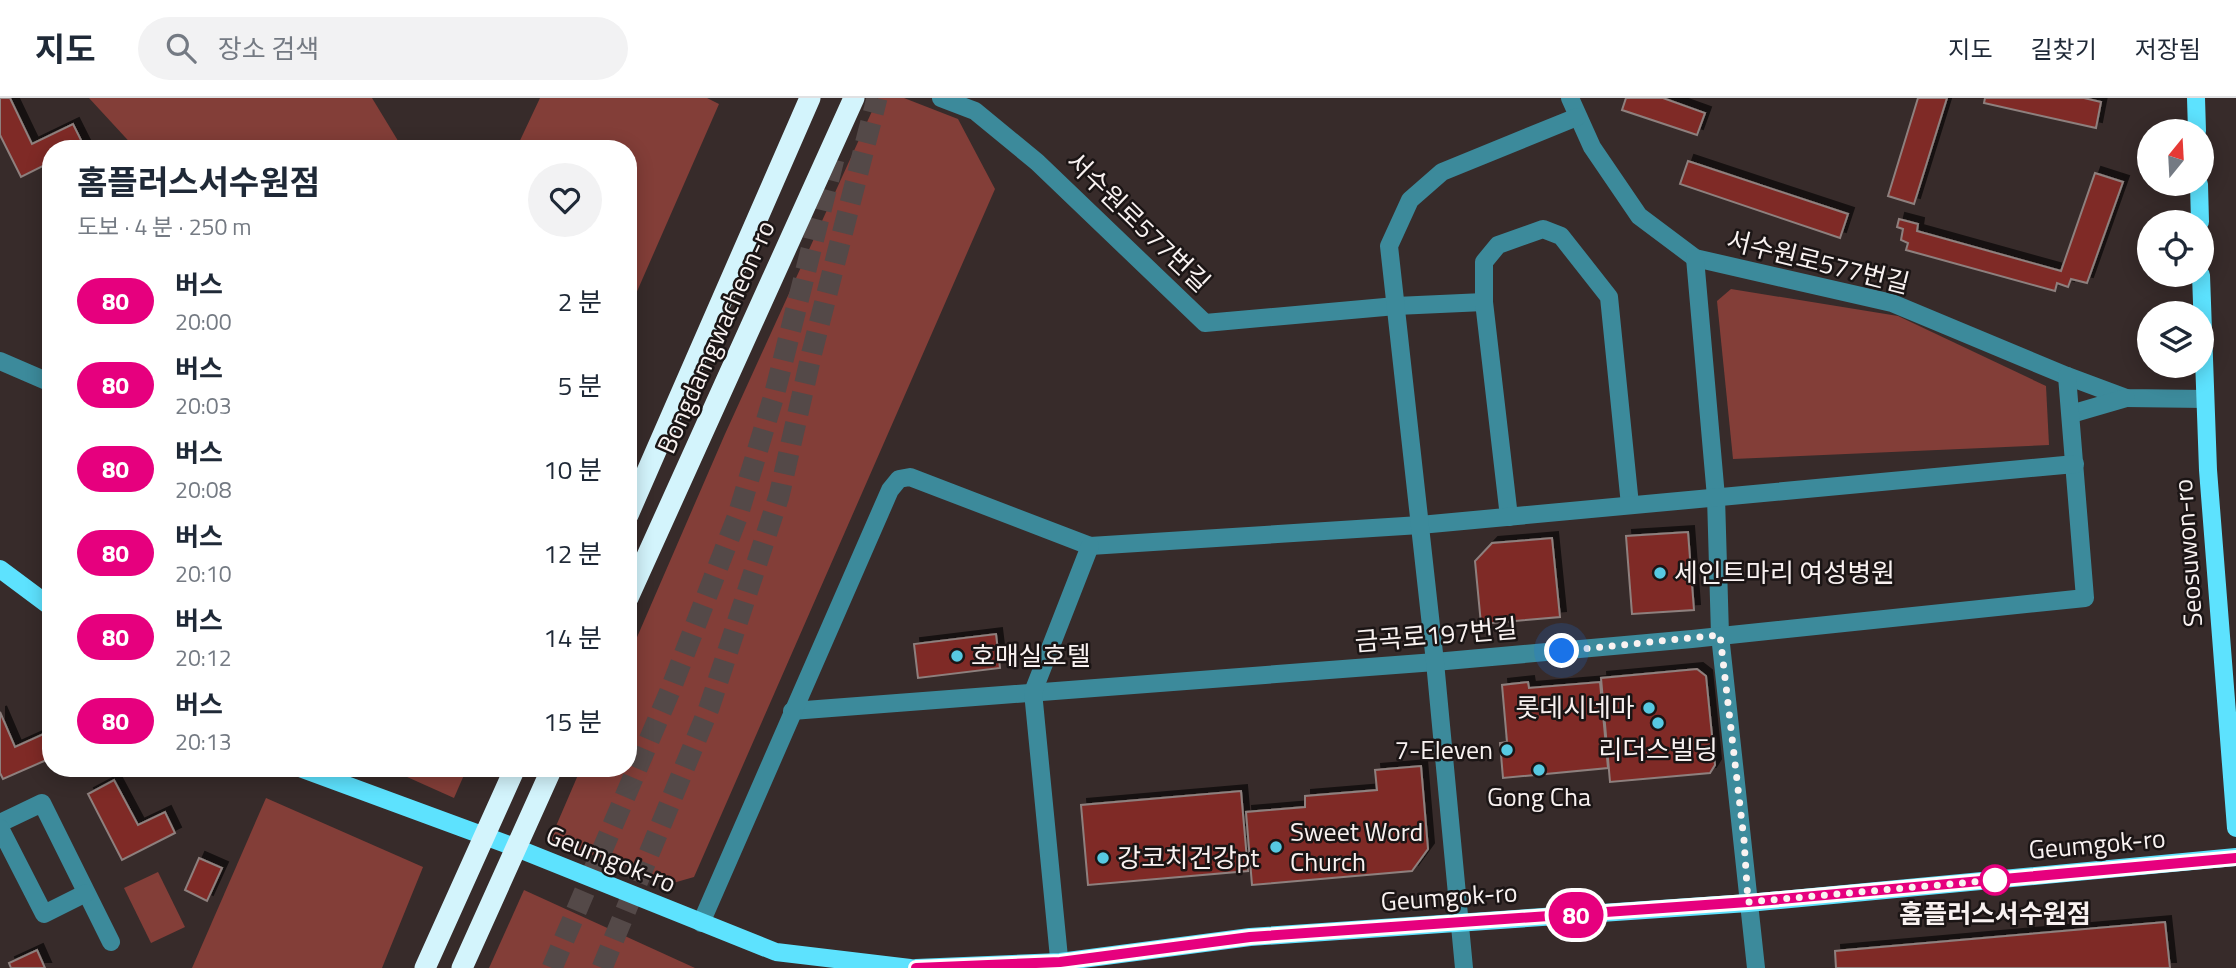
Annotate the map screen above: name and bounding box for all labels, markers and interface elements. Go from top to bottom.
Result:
search box [138,17,628,80]
text: 지도 [35,24,96,74]
icon: search [162,29,200,67]
text: 장소 검색 [218,29,319,68]
text: 지도 [1948,31,1993,67]
text: 길찾기 [2031,31,2097,67]
text: 저장됨 [2135,31,2201,67]
north arrow [2137,119,2214,196]
map controls [2137,119,2214,378]
street label: 서수원로577번길 [1057,143,1219,301]
text: 홈플러스서수원점 [77,157,320,207]
button: heart [528,163,602,237]
text: 도보 · 4 분 · 250 m [77,209,252,244]
button: locate [2137,210,2214,287]
street label: Bongdamgwacheon-ro [647,214,785,460]
street label: 서수원로577번길 [1723,220,1914,303]
text: 버스 [175,265,223,304]
text: 2 분 [558,282,602,321]
text: 80 [102,283,129,319]
button: layers [2137,301,2214,378]
text: 20:00 [175,304,232,339]
text: 버스 [175,349,223,388]
text: 5 분 [558,366,602,405]
text: 80 [102,367,129,403]
text: 20:03 [175,388,232,423]
text: 버스 [175,433,223,472]
text: 10 분 [543,450,602,489]
text: 80 [102,451,129,487]
text: 20:08 [175,472,232,507]
street label: Seosuwon-ro [2163,478,2212,628]
text: 버스 [175,517,223,556]
text: 12 분 [543,534,602,573]
text: 80 [102,535,129,571]
place label: 세인트마리 여성병원 [1674,553,1895,592]
text: 20:10 [175,556,232,591]
marker: 세인트마리 여성병원 [1652,565,1668,581]
text: 버스 [175,601,223,640]
street label: 금곡로197번길 [1353,608,1519,661]
text: 14 분 [543,618,602,657]
text: 80 [102,619,129,655]
your location [1544,633,1579,668]
place label: 호매실호텔 [971,636,1091,675]
text: 20:12 [175,640,232,675]
marker: 호매실호텔 [949,648,965,664]
text: 버스 [175,685,223,724]
place label: 롯데시네마 [1515,688,1635,727]
marker: 롯데시네마 [1641,700,1657,716]
text: 15 분 [543,702,602,741]
text: 80 [102,703,129,739]
marker: 리더스빌딩 [1650,715,1666,731]
text: 20:13 [175,724,232,759]
place label: 7-Eleven [1394,730,1493,769]
place label: 리더스빌딩 [1598,730,1718,769]
marker: 7-Eleven [1499,742,1515,758]
marker: Gong Cha [1531,762,1547,778]
place label: Gong Cha [1487,777,1591,816]
place label: Sweet Word Church [1290,812,1423,881]
street label: Geumgok-ro [540,815,682,902]
street label: Geumgok-ro [2027,818,2167,869]
place label: 강코치건강pt [1117,838,1259,877]
marker: Sweet Word Church [1268,839,1284,855]
marker: 강코치건강pt [1095,850,1111,866]
marker: 홈플러스서수원점 [1980,865,2010,895]
street label: Geumgok-ro [1379,872,1519,921]
line badge: 80 [1544,892,1608,938]
place label: 홈플러스서수원점 [1899,894,2091,933]
text: 80 [1563,897,1589,933]

